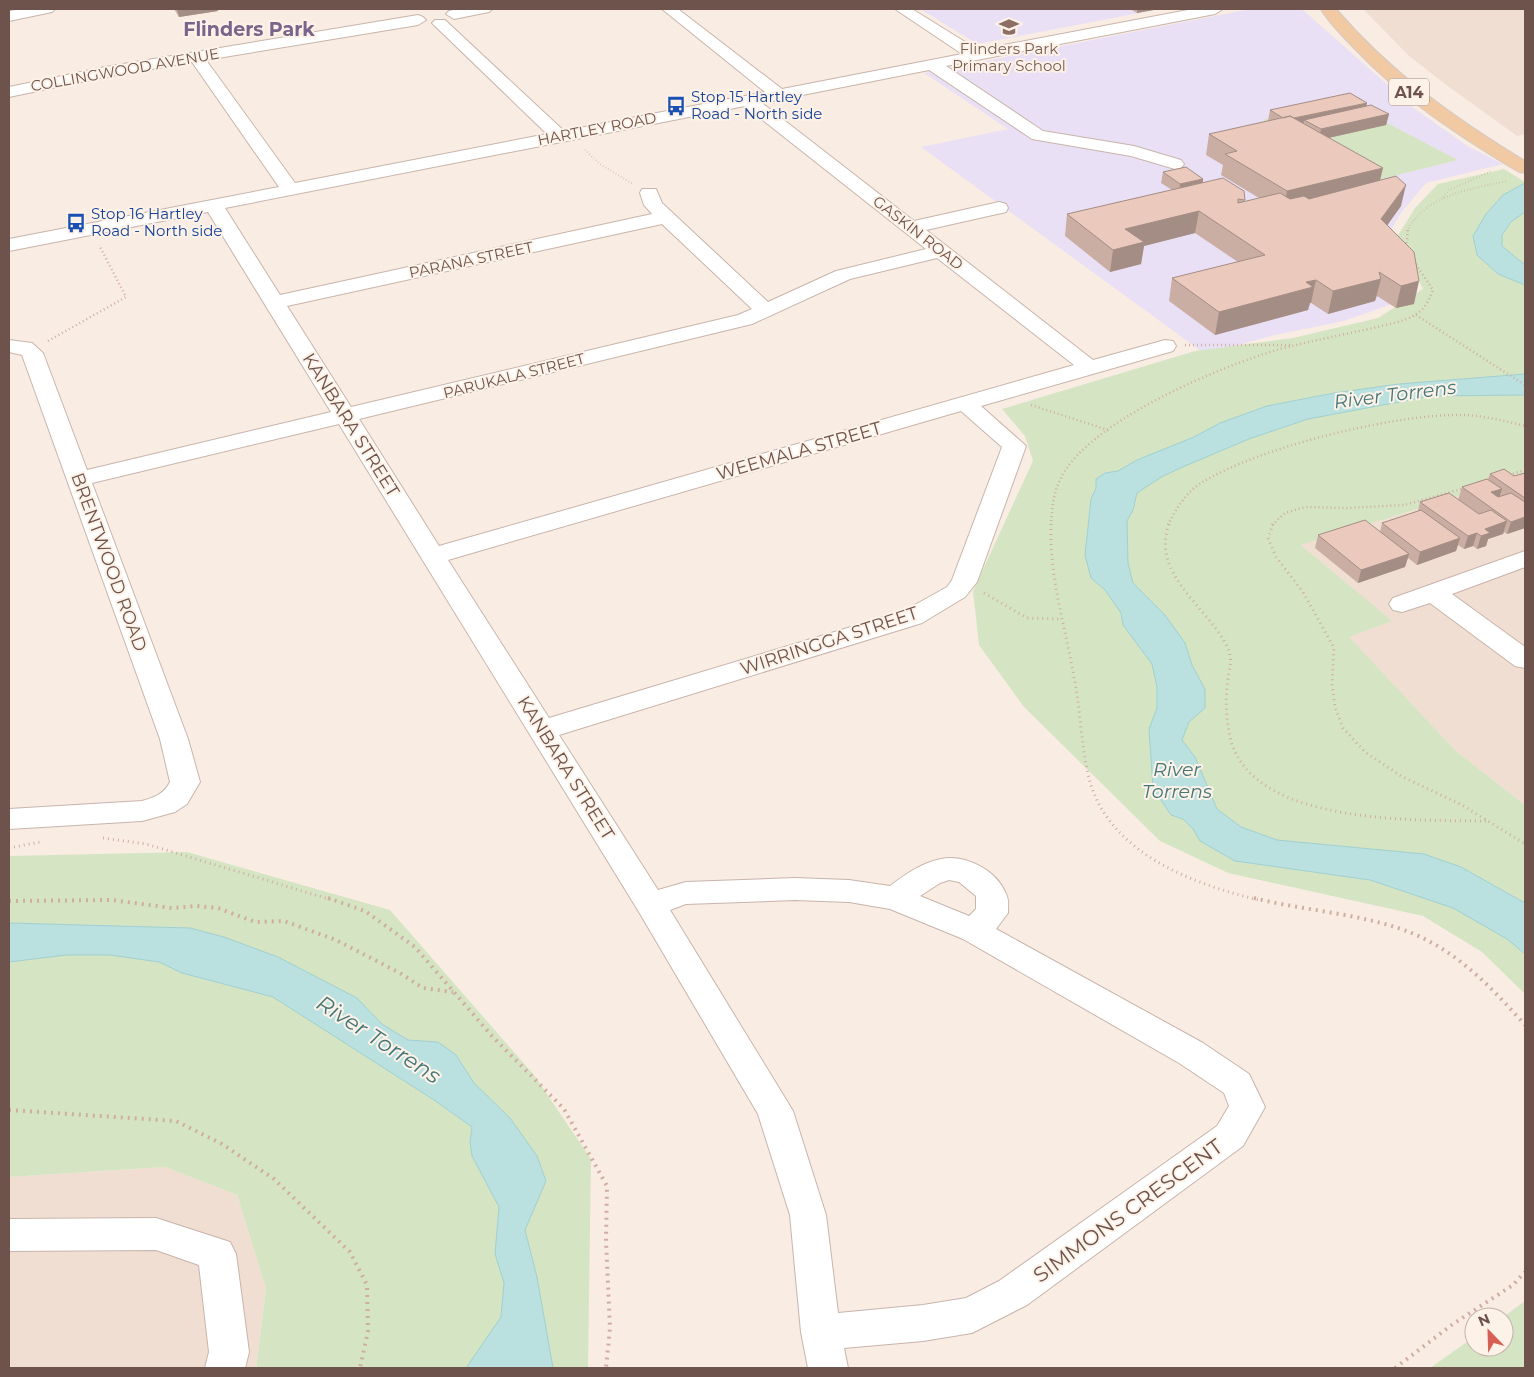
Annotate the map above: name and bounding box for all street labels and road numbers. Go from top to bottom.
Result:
street label: COLLINGWOOD AVENUE [29,44,221,95]
road number: A14 [1389,78,1429,105]
street label: HARTLEY ROAD [536,108,658,149]
street label: GASKIN ROAD [869,191,967,274]
street label: PARANA STREET [407,237,535,282]
street label: KANBARA STREET [298,349,405,502]
street label: PARUKALA STREET [441,349,587,402]
street label: WEEMALA STREET [714,417,885,485]
street label: BRENTWOOD ROAD [66,470,152,654]
street label: WIRRINGGA STREET [737,602,921,680]
street label: KANBARA STREET [513,692,620,845]
street label: SIMMONS CRESCENT [1028,1134,1227,1288]

